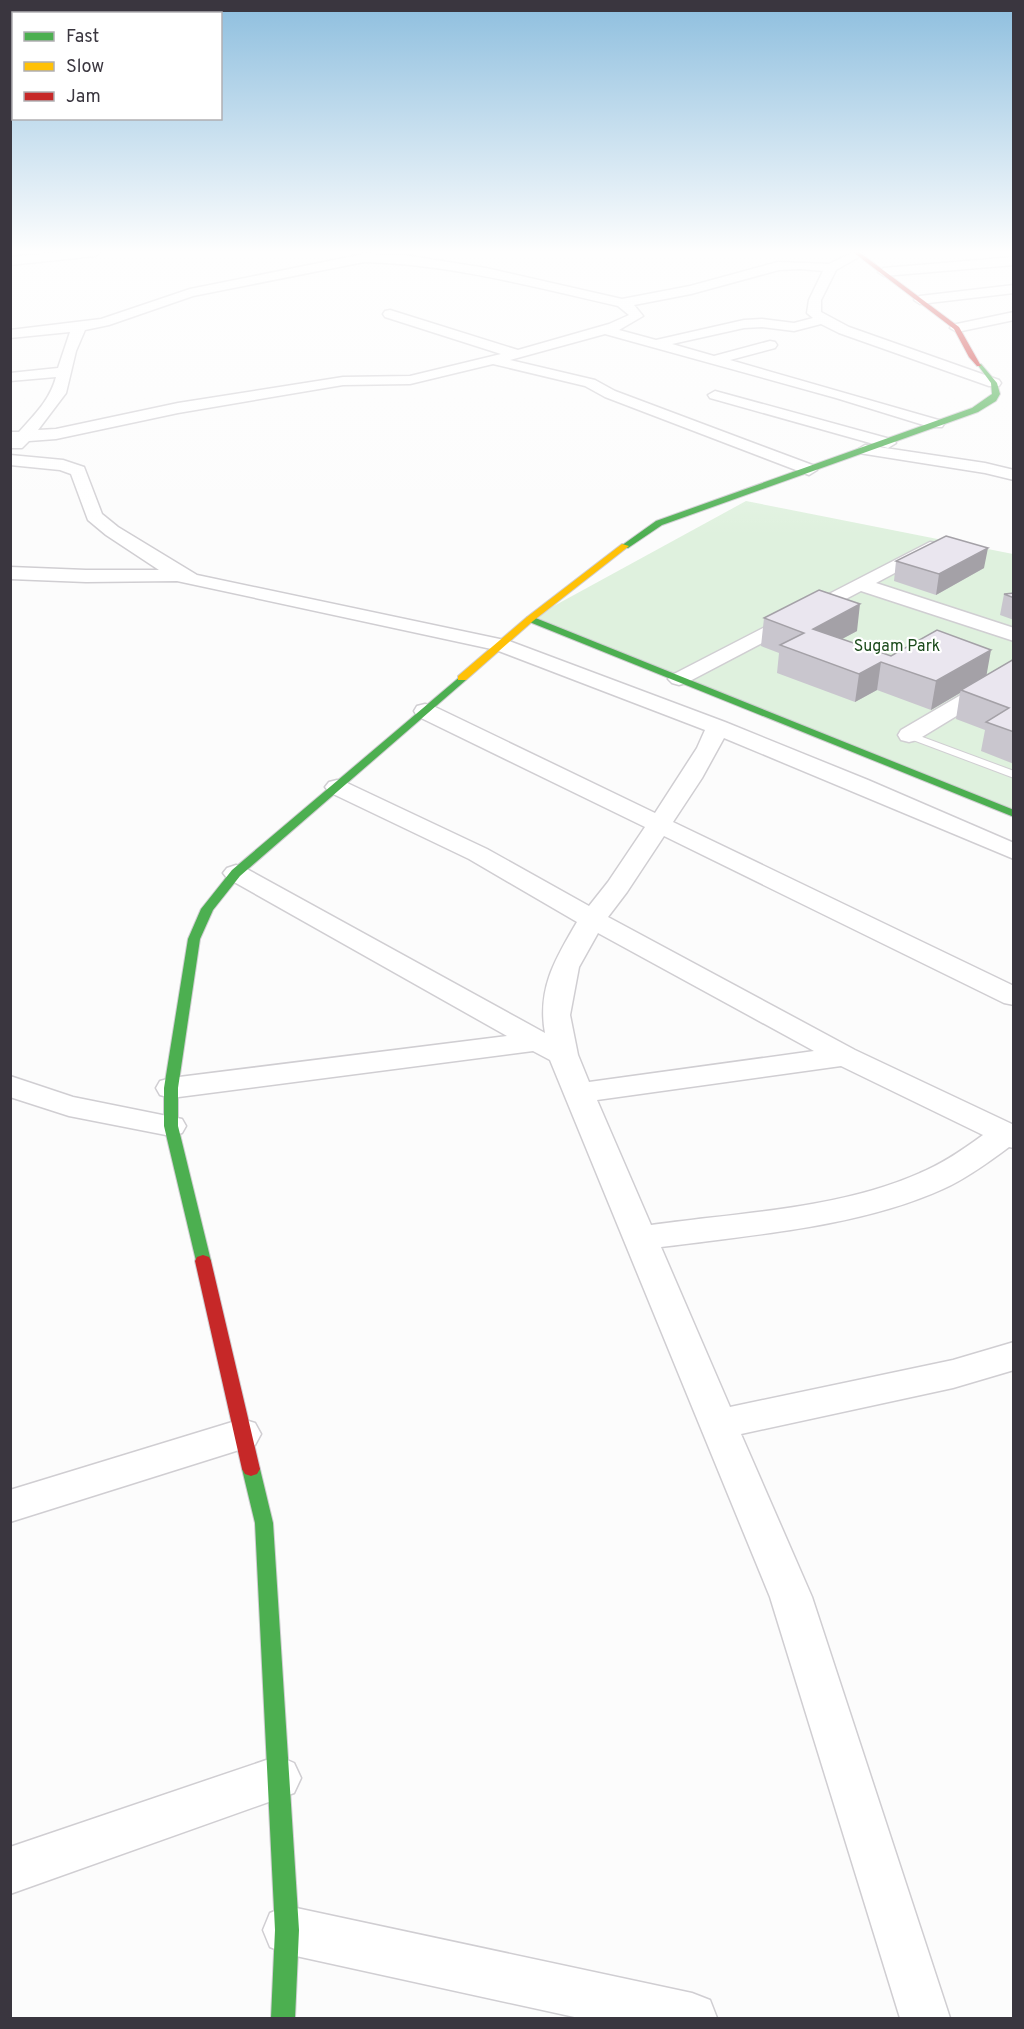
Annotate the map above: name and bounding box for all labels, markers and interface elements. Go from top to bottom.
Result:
legend [12,12,222,120]
text: Fast [66,26,99,49]
text: Slow [66,56,104,79]
text: Jam [66,86,101,109]
park label: Sugam Park [854,637,940,657]

